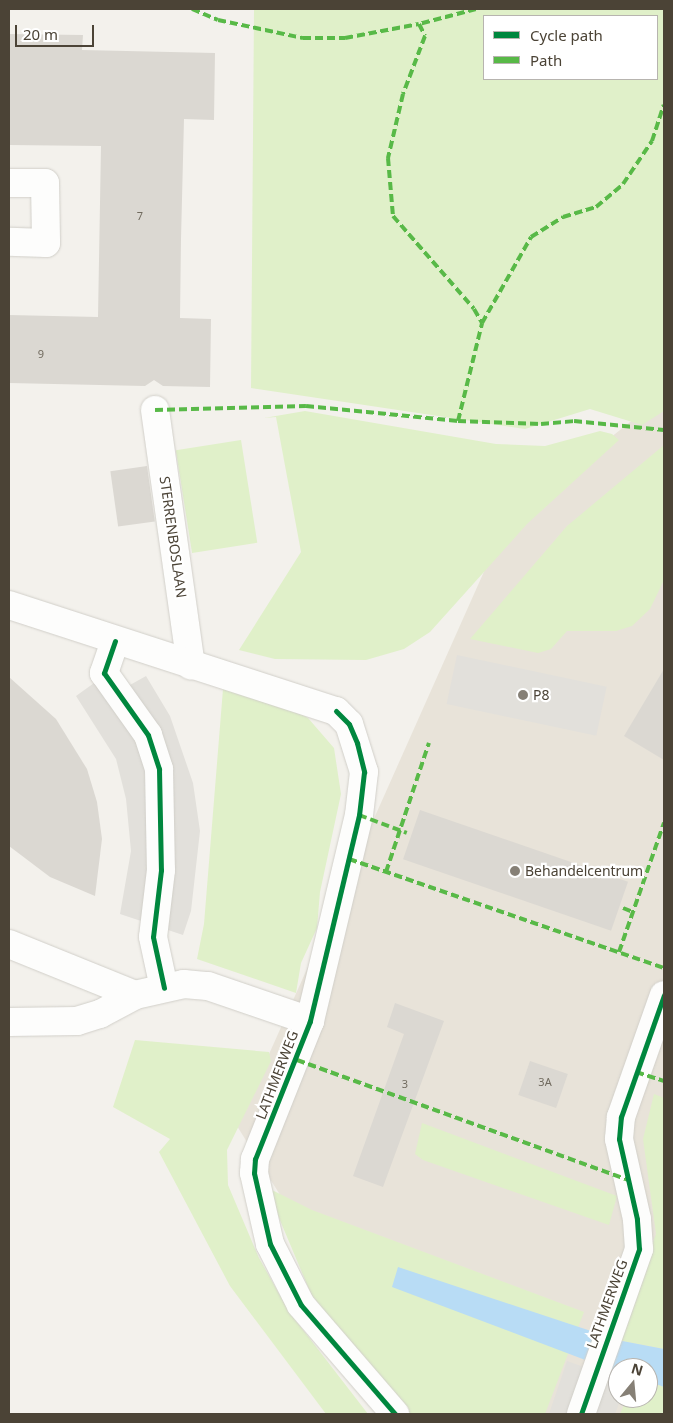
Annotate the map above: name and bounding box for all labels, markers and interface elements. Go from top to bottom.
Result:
scale bar [18,15,96,47]
legend [483,15,658,80]
text: 20 m [23,24,58,44]
text: Cycle path [530,25,603,45]
text: Path [530,50,562,70]
house number: 7 [137,209,143,223]
house number: 9 [38,347,44,361]
street label: STERRENBOSLAAN [156,475,190,599]
place label: P8 [533,687,549,703]
marker: P8 [517,689,529,701]
place label: Behandelcentrum [525,863,643,879]
marker: Behandelcentrum [509,865,521,877]
street label: LATHMERWEG [252,1028,302,1122]
house number: 3A [538,1075,552,1089]
house number: 3 [402,1077,408,1091]
street label: LATHMERWEG [583,1257,631,1351]
north arrow [608,1358,658,1408]
text: N [629,1358,645,1380]

